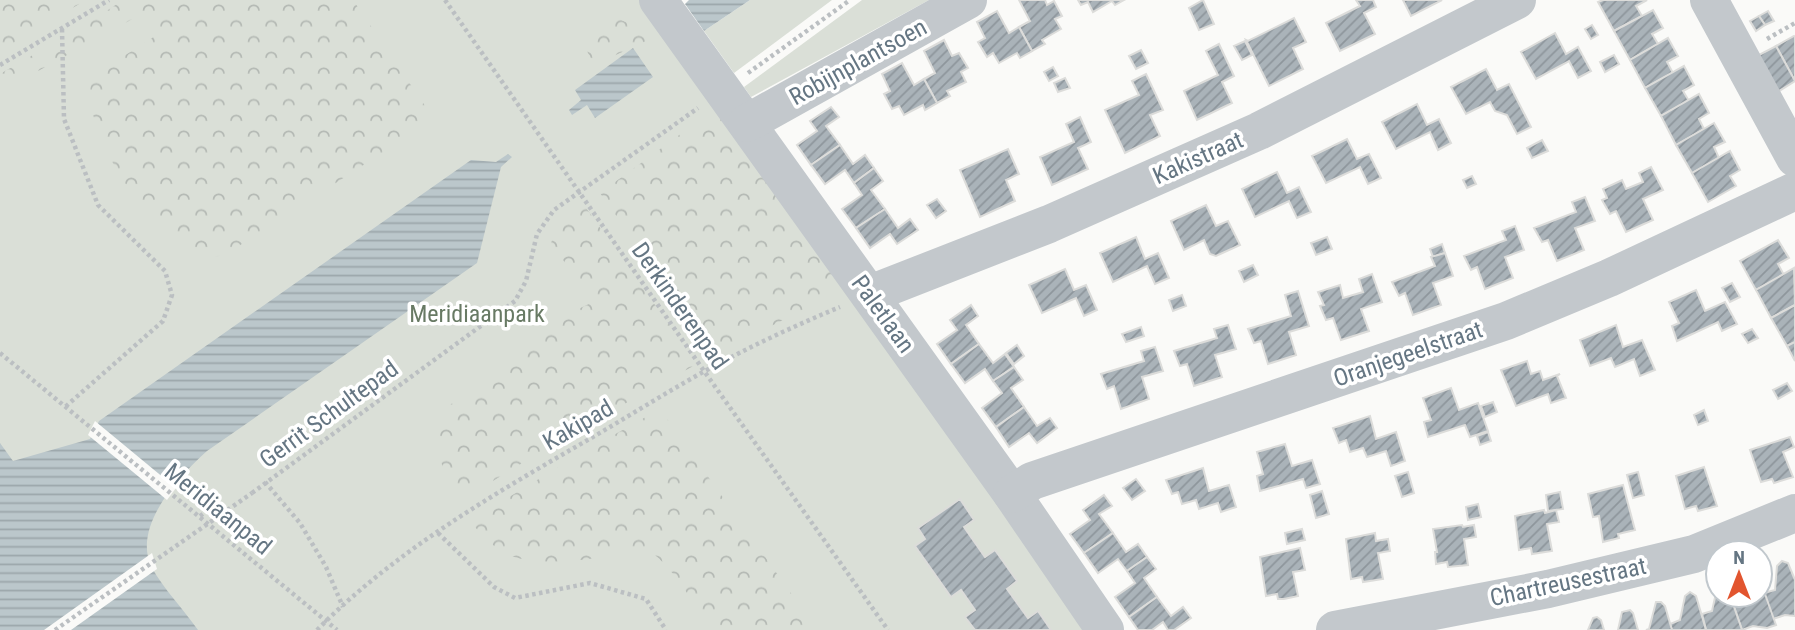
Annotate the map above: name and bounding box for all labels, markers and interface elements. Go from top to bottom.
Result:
street label: Robijnplantsoen [784,13,932,111]
street label: Kakistraat [1148,126,1248,190]
street label: Derkinderenpad [626,237,734,375]
street label: Paletlaan [846,270,920,358]
park label: Meridiaanpark [409,300,545,328]
street label: Oranjegeelstraat [1330,315,1486,393]
street label: Gerrit Schultepad [254,354,404,474]
street label: Kakipad [538,394,618,456]
street label: Meridiaanpad [159,457,277,561]
north arrow [1704,539,1774,609]
text: N [1733,546,1745,569]
street label: Chartreusestraat [1487,552,1649,612]

